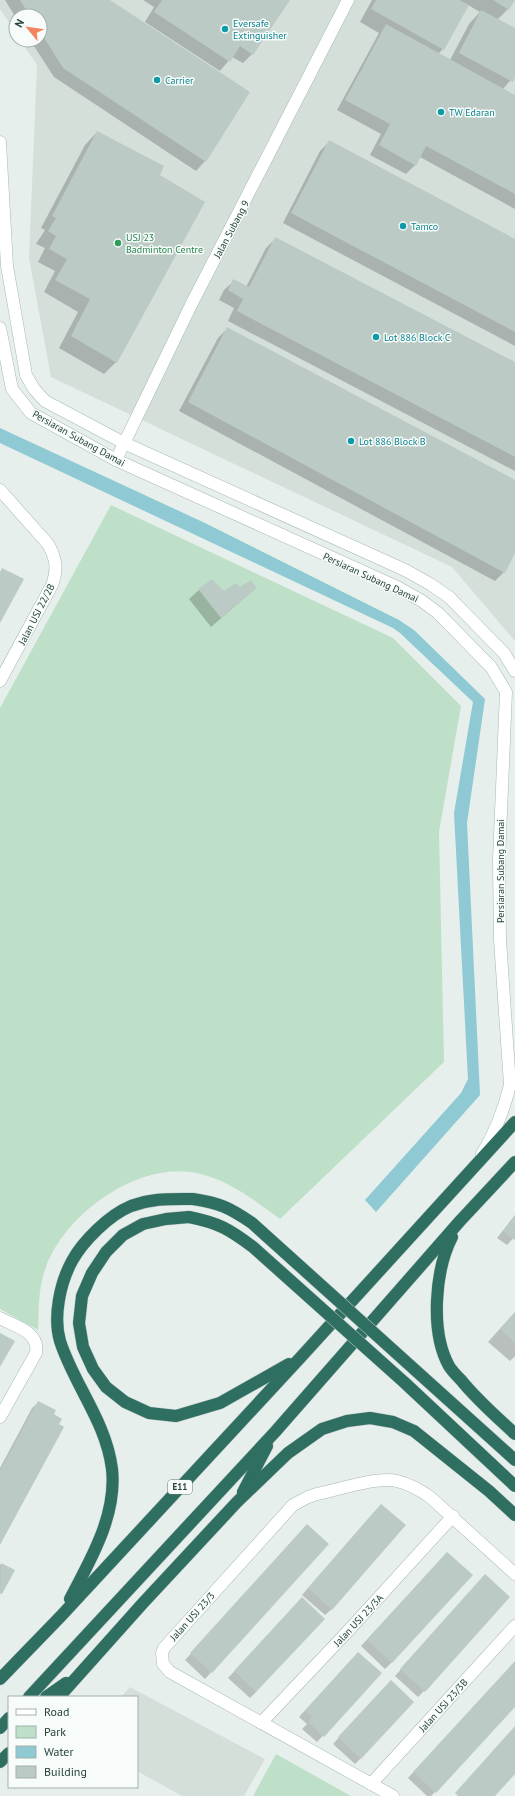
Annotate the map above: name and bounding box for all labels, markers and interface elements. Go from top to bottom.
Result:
north arrow [8,8,48,48]
text: N [11,17,27,30]
place label: Eversafe Extinguisher [233,17,287,42]
marker: Eversafe Extinguisher [220,24,230,34]
place label: Carrier [165,74,194,87]
marker: Carrier [152,75,162,85]
place label: TW Edaran [449,106,495,119]
marker: TW Edaran [436,107,446,117]
street label: Jalan Subang 9 [210,198,252,261]
place label: Tamco [411,220,438,233]
marker: Tamco [398,221,408,231]
place label: USJ 23 Badminton Centre [126,231,203,256]
marker: USJ 23 Badminton Centre [113,238,123,248]
place label: Lot 886 Block C [384,331,451,344]
marker: Lot 886 Block C [371,332,381,342]
street label: Persiaran Subang Damai [30,408,127,469]
place label: Lot 886 Block B [359,435,426,448]
marker: Lot 886 Block B [346,436,356,446]
street label: Persiaran Subang Damai [321,550,421,605]
street label: Jalan USJ 22/2B [15,581,58,648]
street label: Persiaran Subang Damai [494,819,507,923]
road number: E11 [168,1480,192,1494]
street label: Jalan USJ 23/3 [166,1589,218,1644]
street label: Jalan USJ 23/3A [330,1591,386,1650]
street label: Jalan USJ 23/3B [415,1676,471,1735]
legend [8,1696,138,1788]
text: Road [44,1704,69,1719]
text: Park [44,1724,66,1739]
text: Water [44,1744,74,1759]
text: Building [44,1764,87,1779]

